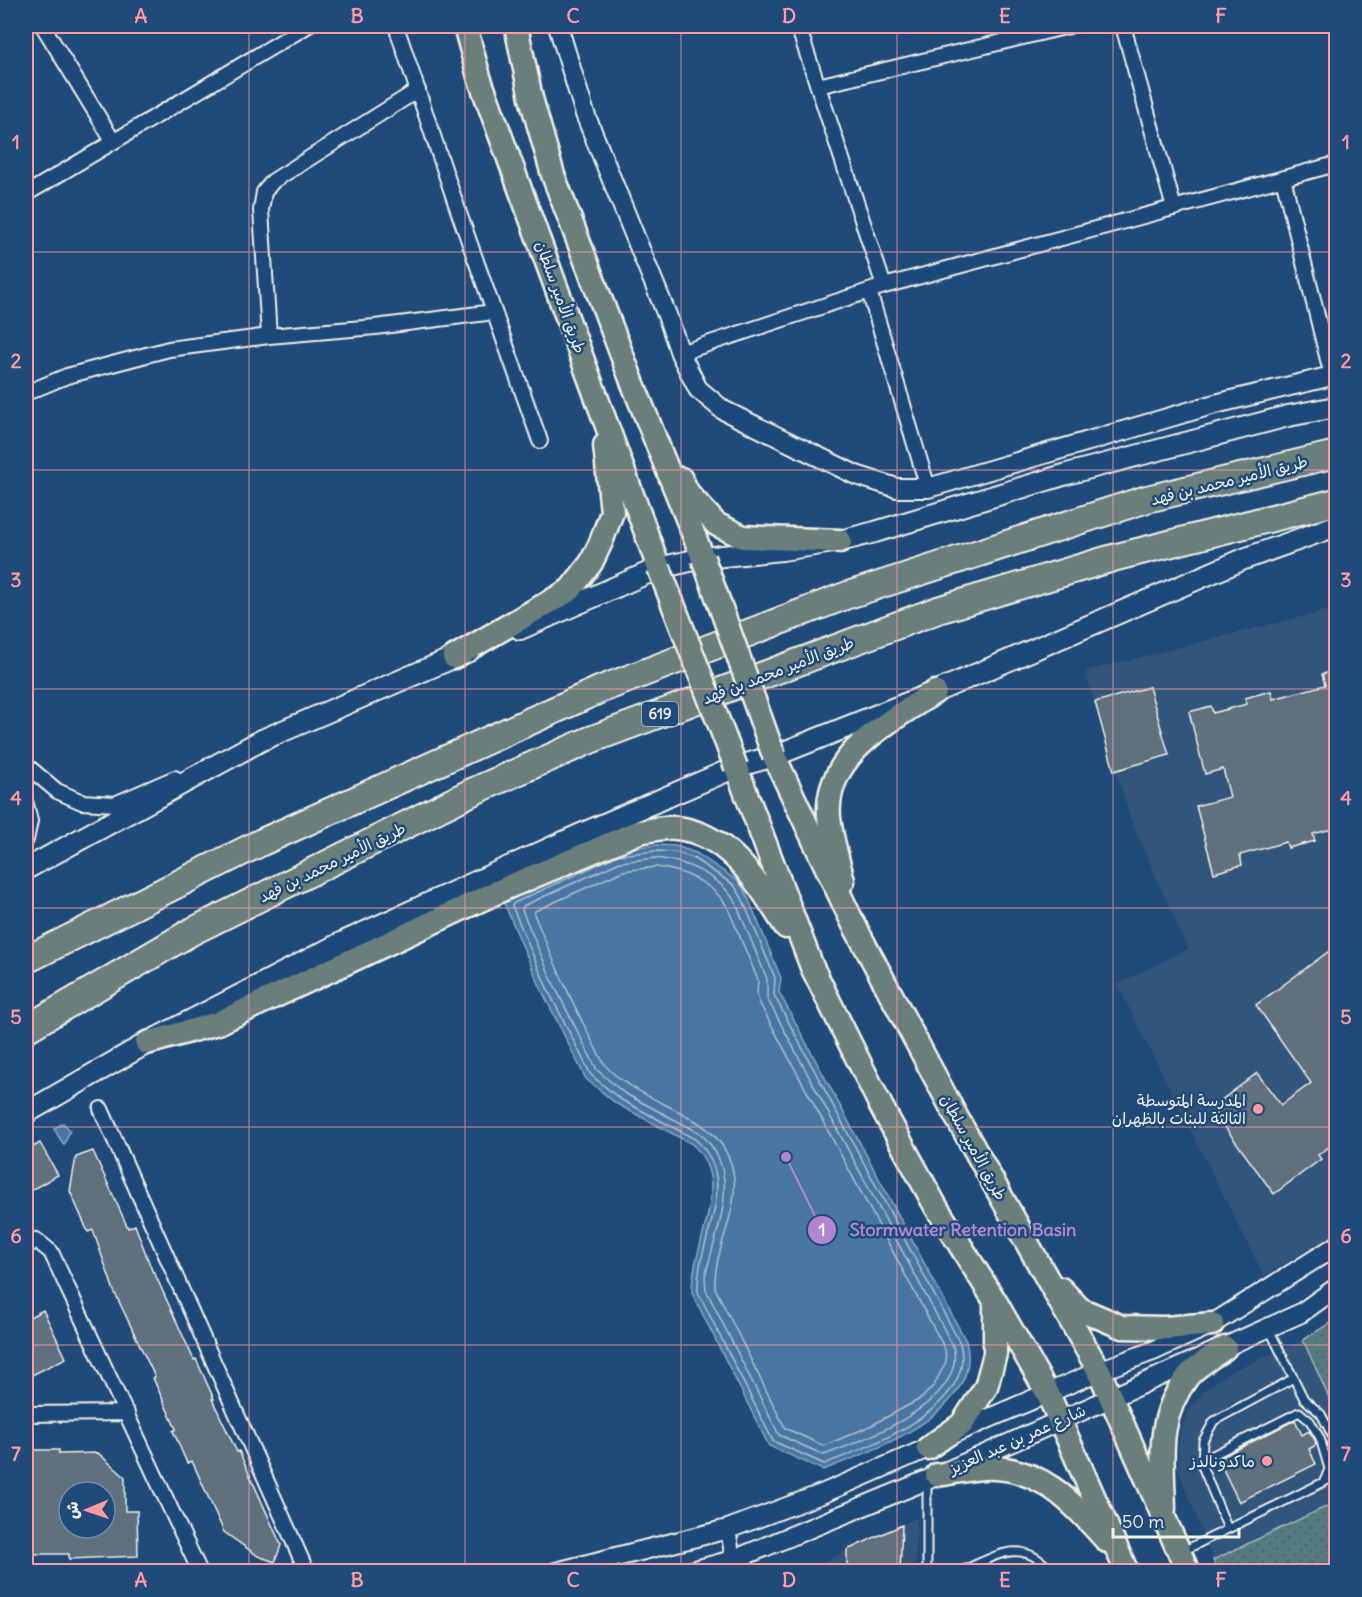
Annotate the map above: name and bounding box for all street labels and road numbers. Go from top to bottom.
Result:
street label: طريق الأمير سلطان [531,238,591,356]
street label: طريق الأمير محمد بن فهد [1148,451,1310,509]
street label: طريق الأمير محمد بن فهد [699,632,857,708]
road number: 619 [642,702,678,726]
street label: طريق الأمير محمد بن فهد [255,818,409,906]
street label: طريق الأمير سلطان [937,1090,1011,1204]
street label: شارع عمر بن عبد العزيز [944,1400,1089,1481]

